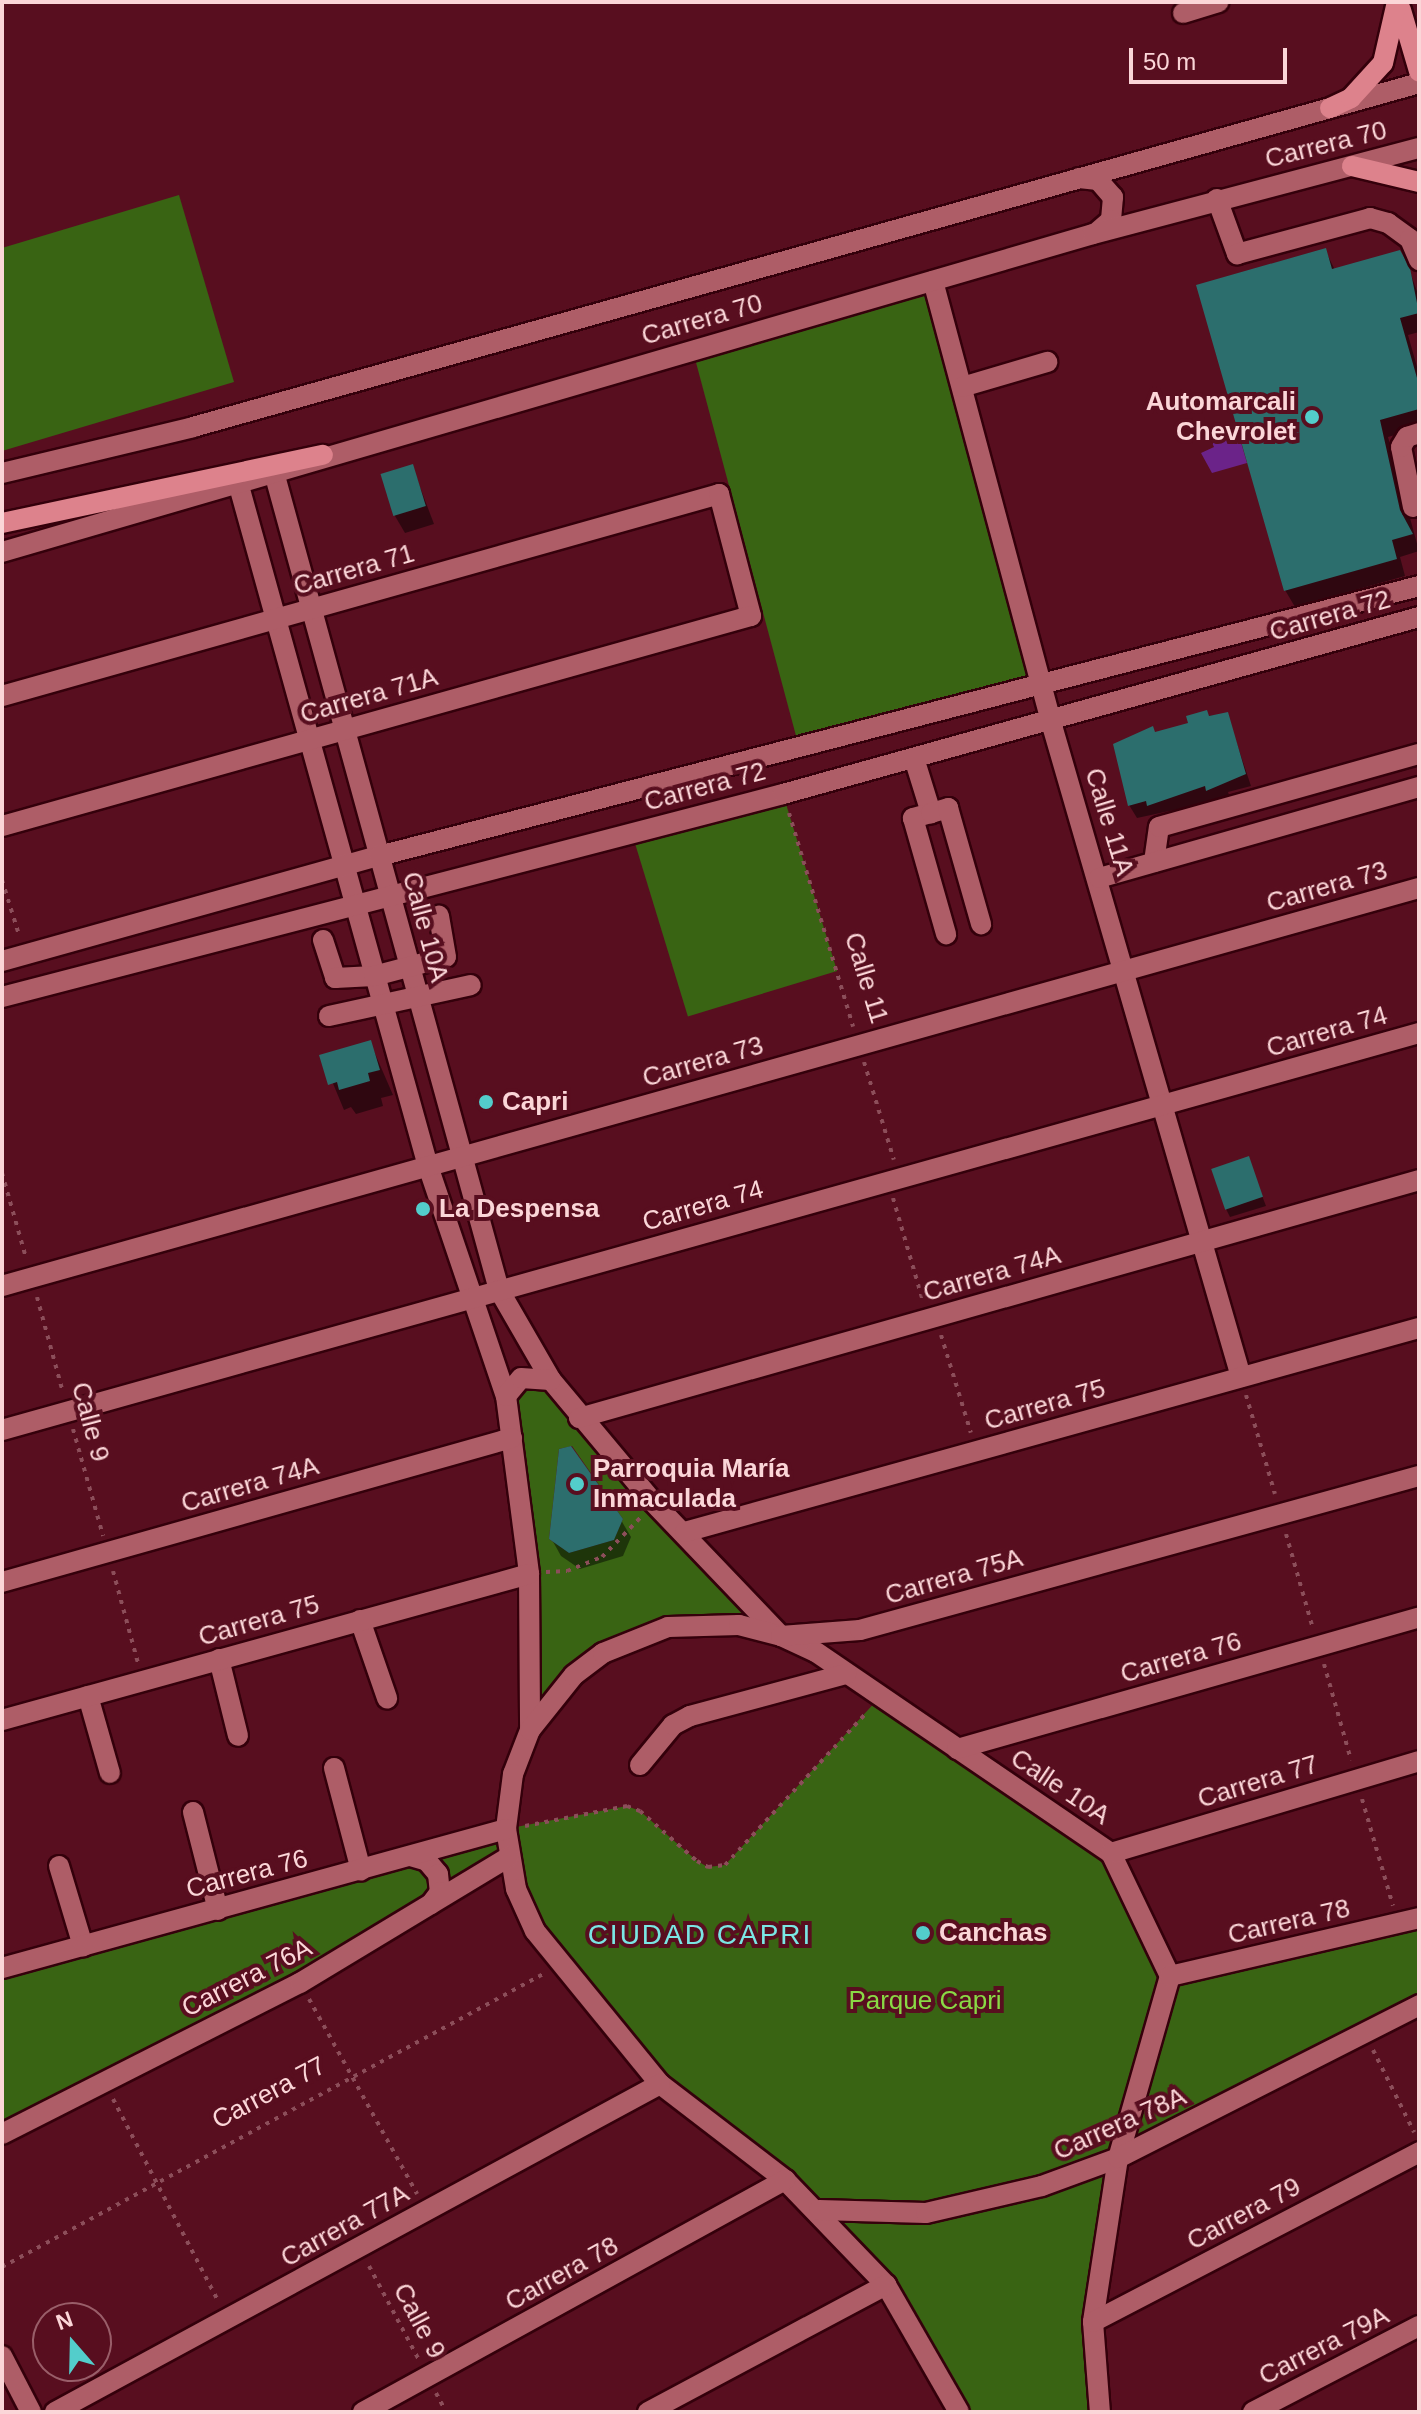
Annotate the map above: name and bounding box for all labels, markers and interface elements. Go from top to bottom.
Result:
scale bar [1133,32,1291,82]
text: 50 m [1143,48,1196,75]
street label: Carrera 70 [1262,115,1390,175]
street label: Carrera 70 [638,288,766,352]
place label: Automarcali Chevrolet [1146,386,1296,448]
marker: Automarcali Chevrolet [1303,408,1321,426]
street label: Carrera 71 [290,538,418,602]
street label: Carrera 72 [1266,584,1394,648]
street label: Carrera 71A [297,661,441,731]
street label: Carrera 72 [641,756,769,818]
street label: Calle 11A [1078,764,1140,880]
street label: Carrera 73 [1263,855,1391,919]
street label: Calle 10A [395,869,455,985]
street label: Calle 11 [837,929,895,1027]
street label: Carrera 74 [1263,1000,1391,1064]
street label: Carrera 73 [639,1030,767,1094]
place label: Capri [502,1086,568,1118]
marker: Capri [477,1093,495,1111]
street label: Carrera 74 [639,1174,767,1238]
place label: La Despensa [439,1193,599,1225]
marker: La Despensa [414,1200,432,1218]
street label: Carrera 74A [920,1239,1064,1309]
street label: Carrera 75 [981,1373,1109,1437]
street label: Calle 9 [64,1379,116,1465]
street label: Carrera 74A [178,1450,322,1520]
place label: Parroquia María Inmaculada [593,1453,790,1514]
marker: Parroquia María Inmaculada [568,1475,586,1493]
street label: Carrera 75A [882,1542,1026,1612]
street label: Carrera 75 [195,1589,323,1653]
street label: Carrera 76 [1117,1626,1245,1690]
street label: Calle 10A [1005,1743,1115,1831]
street label: Carrera 77 [1194,1749,1322,1815]
street label: Carrera 76 [183,1843,311,1905]
street label: Carrera 78 [1225,1893,1353,1951]
place label: Canchas [939,1917,1047,1949]
district label: CIUDAD CAPRI [588,1918,812,1952]
marker: Canchas [914,1924,932,1942]
street label: Carrera 76A [177,1932,317,2024]
park label: Parque Capri [848,1985,1002,2017]
street label: Carrera 77 [207,2050,331,2136]
street label: Carrera 78A [1049,2081,1191,2167]
street label: Carrera 79 [1182,2171,1306,2257]
street label: Carrera 77A [276,2178,414,2274]
street label: Carrera 78 [500,2230,624,2318]
street label: Calle 9 [386,2278,452,2364]
street label: Carrera 79A [1254,2300,1394,2392]
north arrow [32,2302,112,2382]
text: N [53,2306,76,2335]

